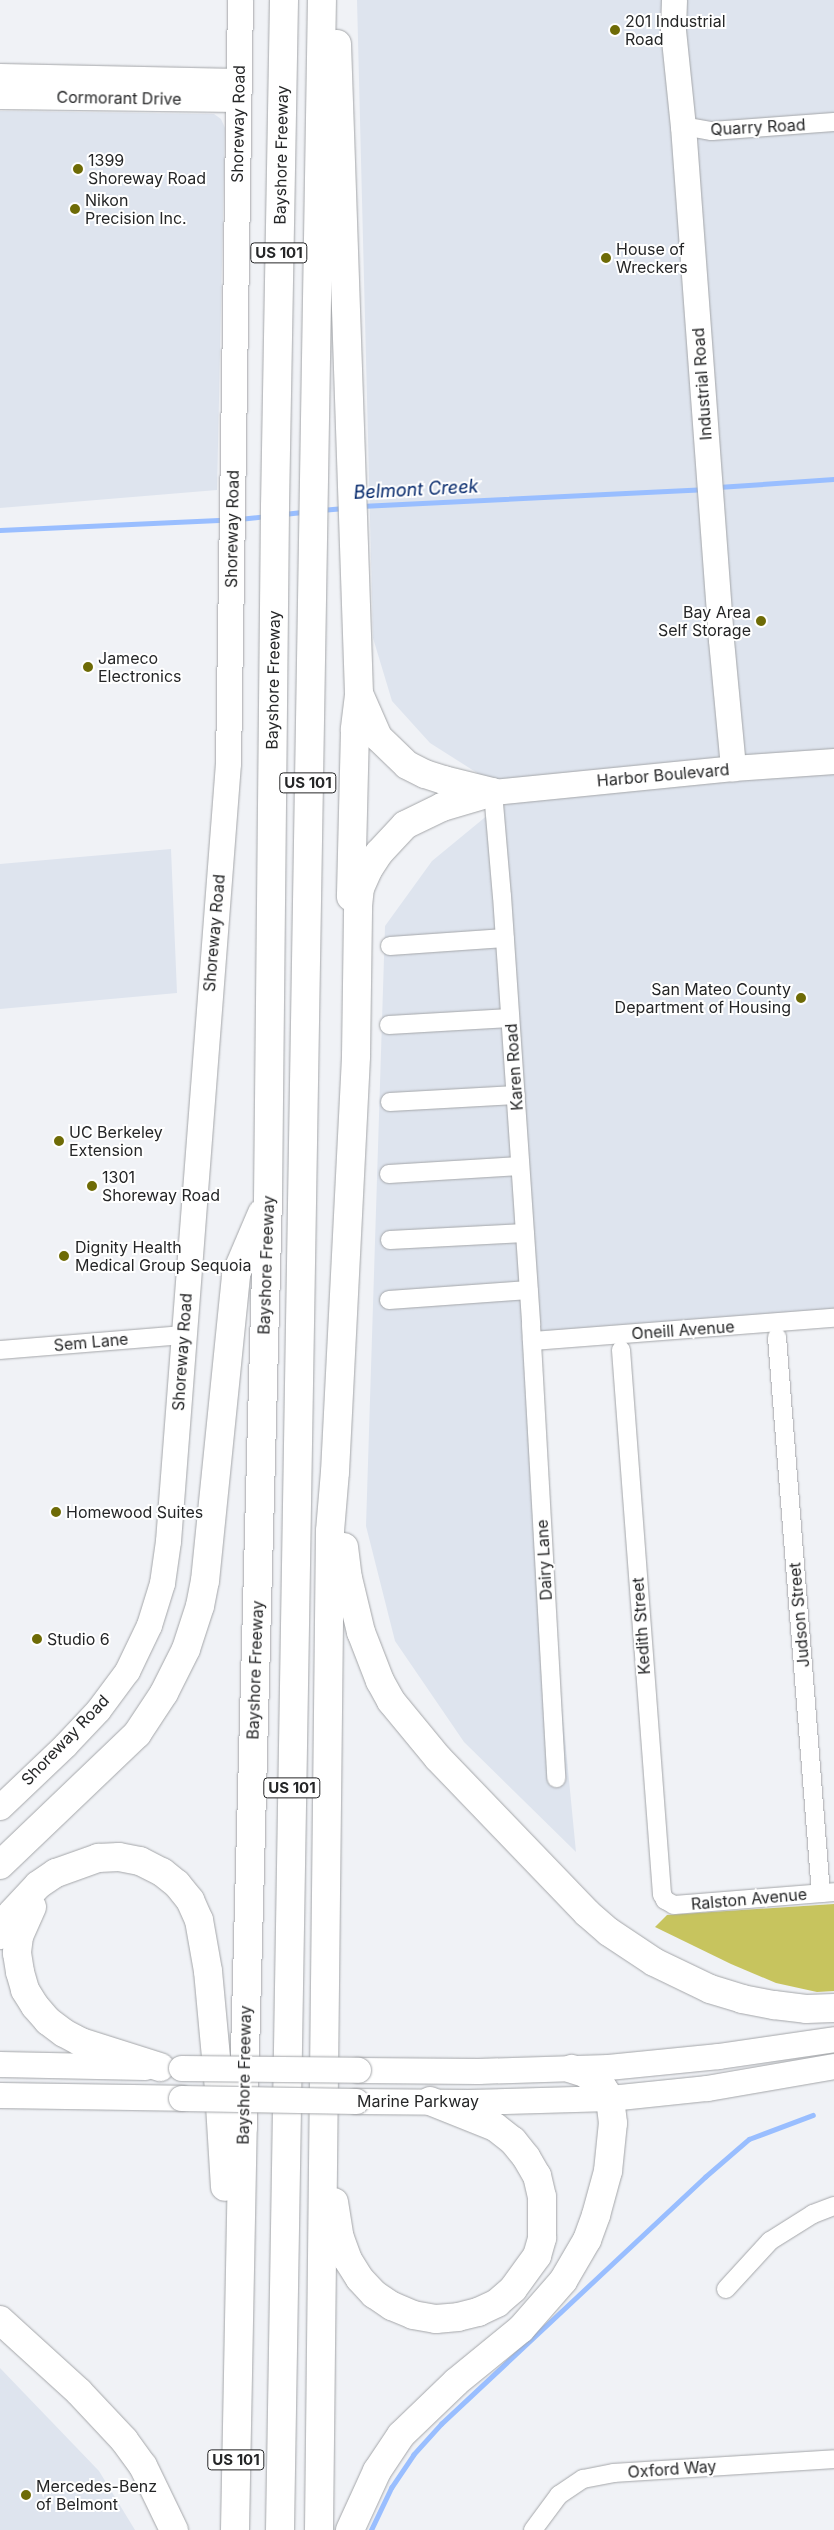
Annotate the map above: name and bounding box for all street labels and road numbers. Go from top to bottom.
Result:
street label: Shoreway Road [227,65,249,183]
street label: Bayshore Freeway [270,85,292,225]
street label: Cormorant Drive [56,87,182,109]
street label: Quarry Road [710,115,806,139]
road number: US 101 [250,240,308,266]
street label: Industrial Road [688,327,716,441]
street label: Shoreway Road [221,470,243,588]
street label: Bayshore Freeway [262,610,284,750]
street label: Harbor Boulevard [596,760,730,790]
road number: US 101 [279,770,337,796]
street label: Shoreway Road [199,873,229,993]
street label: Karen Road [501,1023,527,1111]
street label: Bayshore Freeway [254,1195,278,1335]
street label: Shoreway Road [168,1292,196,1412]
street label: Oneill Avenue [631,1317,735,1343]
street label: Sem Lane [53,1329,129,1355]
street label: Dairy Lane [532,1519,556,1601]
street label: Judson Street [785,1562,813,1668]
street label: Kedith Street [628,1577,654,1675]
street label: Bayshore Freeway [243,1600,267,1740]
street label: Shoreway Road [17,1691,113,1789]
road number: US 101 [263,1776,321,1800]
street label: Ralston Avenue [690,1884,808,1914]
street label: Bayshore Freeway [233,2005,255,2145]
street label: Marine Parkway [357,2091,479,2111]
road number: US 101 [207,2448,265,2472]
street label: Oxford Way [627,2456,717,2482]

